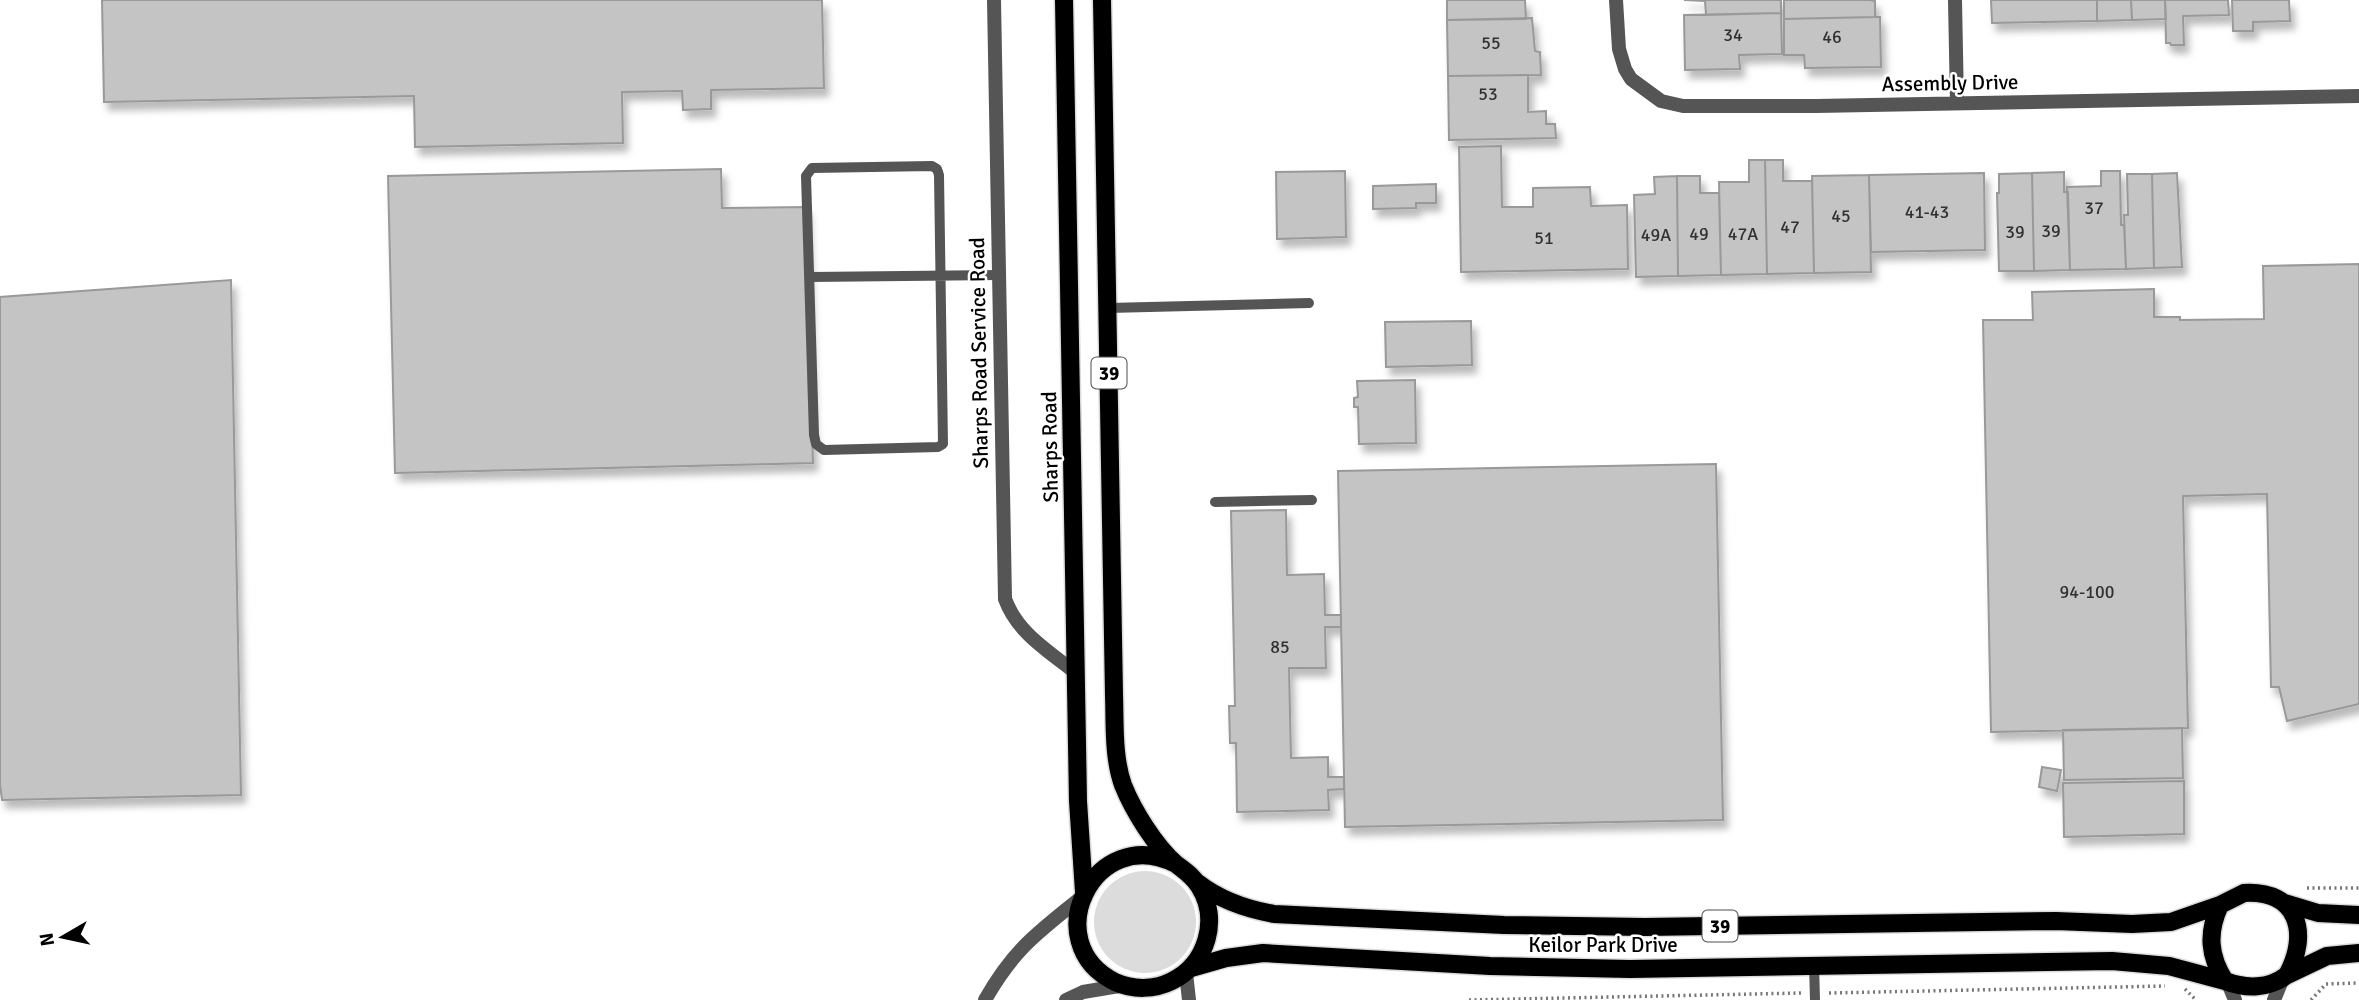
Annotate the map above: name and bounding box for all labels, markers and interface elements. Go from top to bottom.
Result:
house number: 34 [1723,24,1743,46]
house number: 46 [1822,26,1842,48]
house number: 55 [1481,32,1501,54]
street label: Assembly Drive [1881,69,2019,97]
house number: 53 [1478,83,1498,105]
house number: 37 [2084,197,2104,219]
house number: 41-43 [1905,201,1949,223]
house number: 45 [1831,205,1851,227]
house number: 47 [1780,216,1800,238]
house number: 39 [2041,220,2061,242]
house number: 39 [2005,221,2025,243]
house number: 49 [1689,223,1709,245]
house number: 47A [1728,223,1758,245]
house number: 49A [1641,224,1671,246]
house number: 51 [1534,227,1554,249]
street label: Sharps Road Service Road [964,237,994,469]
road number: 39 [1092,358,1126,388]
street label: Sharps Road [1036,391,1064,503]
house number: 94-100 [2060,581,2114,603]
house number: 85 [1270,636,1290,658]
north arrow [28,902,98,972]
road number: 39 [1702,910,1738,942]
text: N [34,931,60,948]
street label: Keilor Park Drive [1528,932,1678,958]

